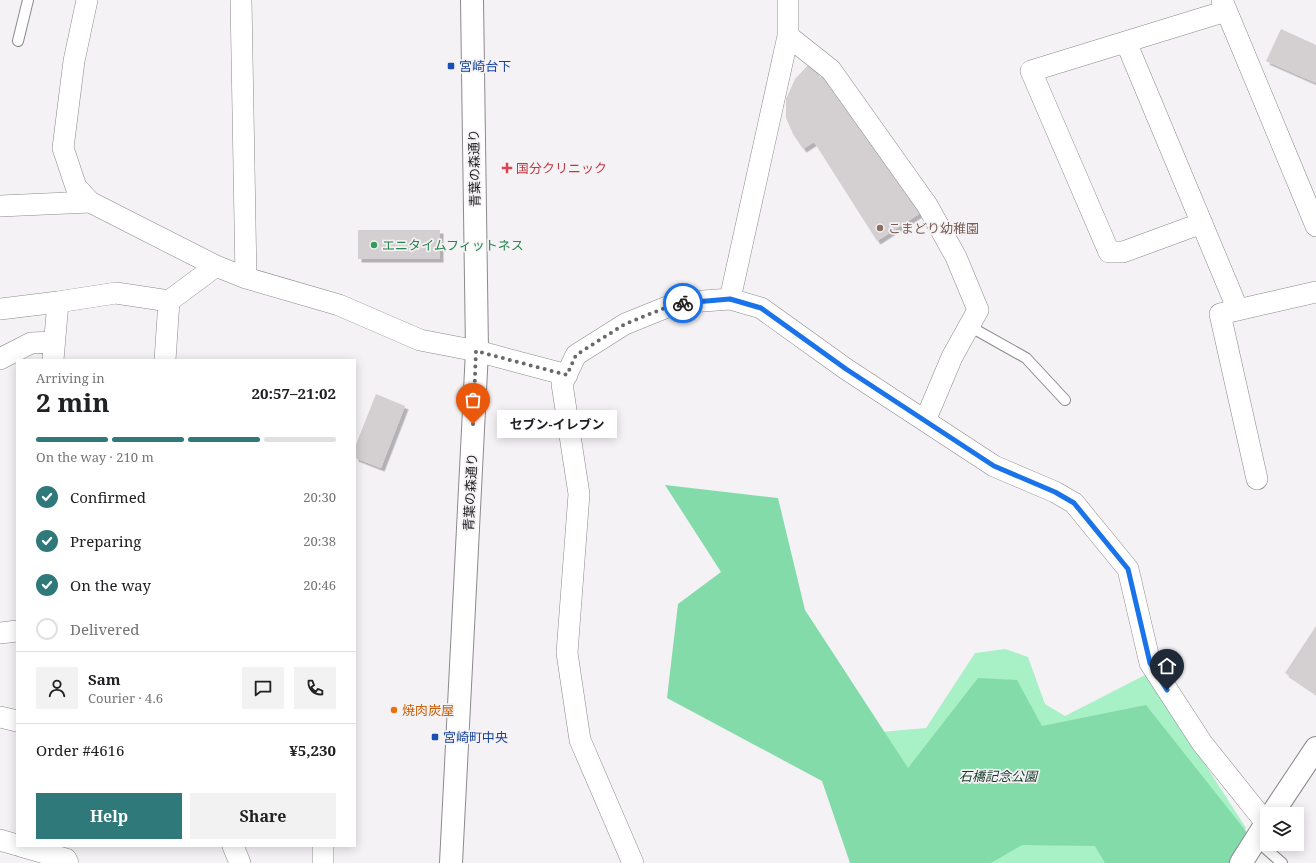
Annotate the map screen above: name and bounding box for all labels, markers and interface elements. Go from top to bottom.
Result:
place label: 宮崎台下 [459,57,511,75]
marker: 宮崎台下 [446,61,456,71]
street label: 青葉の森通り [464,129,484,207]
place label: 国分クリニック [516,159,607,177]
marker: 国分クリニック [501,162,513,174]
place label: こまどり幼稚園 [888,219,979,237]
marker: こまどり幼稚園 [875,223,885,233]
place label: エニタイムフィットネス [382,236,524,254]
marker: エニタイムフィットネス [369,240,379,250]
courier [663,283,703,323]
icon: bike [672,292,694,314]
text: Arriving in [36,369,105,387]
text: 20:57–21:02 [252,383,336,403]
pin [456,383,490,424]
text: 2 min [36,384,110,420]
icon: bag [462,389,484,411]
callout: セブン-イレブン [497,410,617,438]
text: セブン-イレブン [509,415,605,433]
text: On the way · 210 m [36,448,154,466]
street label: 青葉の森通り [459,453,481,531]
icon: check [36,486,58,508]
text: Confirmed [70,487,146,507]
text: 20:30 [303,488,336,506]
icon: check [36,530,58,552]
text: Preparing [70,531,141,551]
text: 20:38 [303,532,336,550]
icon: check [36,574,58,596]
text: On the way [70,575,151,595]
text: 20:46 [303,576,336,594]
text: Delivered [70,619,139,639]
pin [1150,649,1184,690]
icon: home [1156,655,1178,677]
button: person [36,667,78,709]
button: chat [242,667,284,709]
button: phone [294,667,336,709]
text: Sam [88,669,120,689]
text: Courier · 4.6 [88,689,163,707]
place label: 焼肉炭屋 [402,701,454,719]
marker: 焼肉炭屋 [389,705,399,715]
place label: 宮崎町中央 [443,728,508,746]
marker: 宮崎町中央 [430,732,440,742]
text: Order #4616 [36,740,124,760]
text: ¥5,230 [289,740,336,760]
park label: 石橋記念公園 [959,767,1039,785]
button: Help [36,793,182,839]
button: Share [190,793,336,839]
map controls [1260,807,1304,851]
button: layers [1260,807,1304,851]

